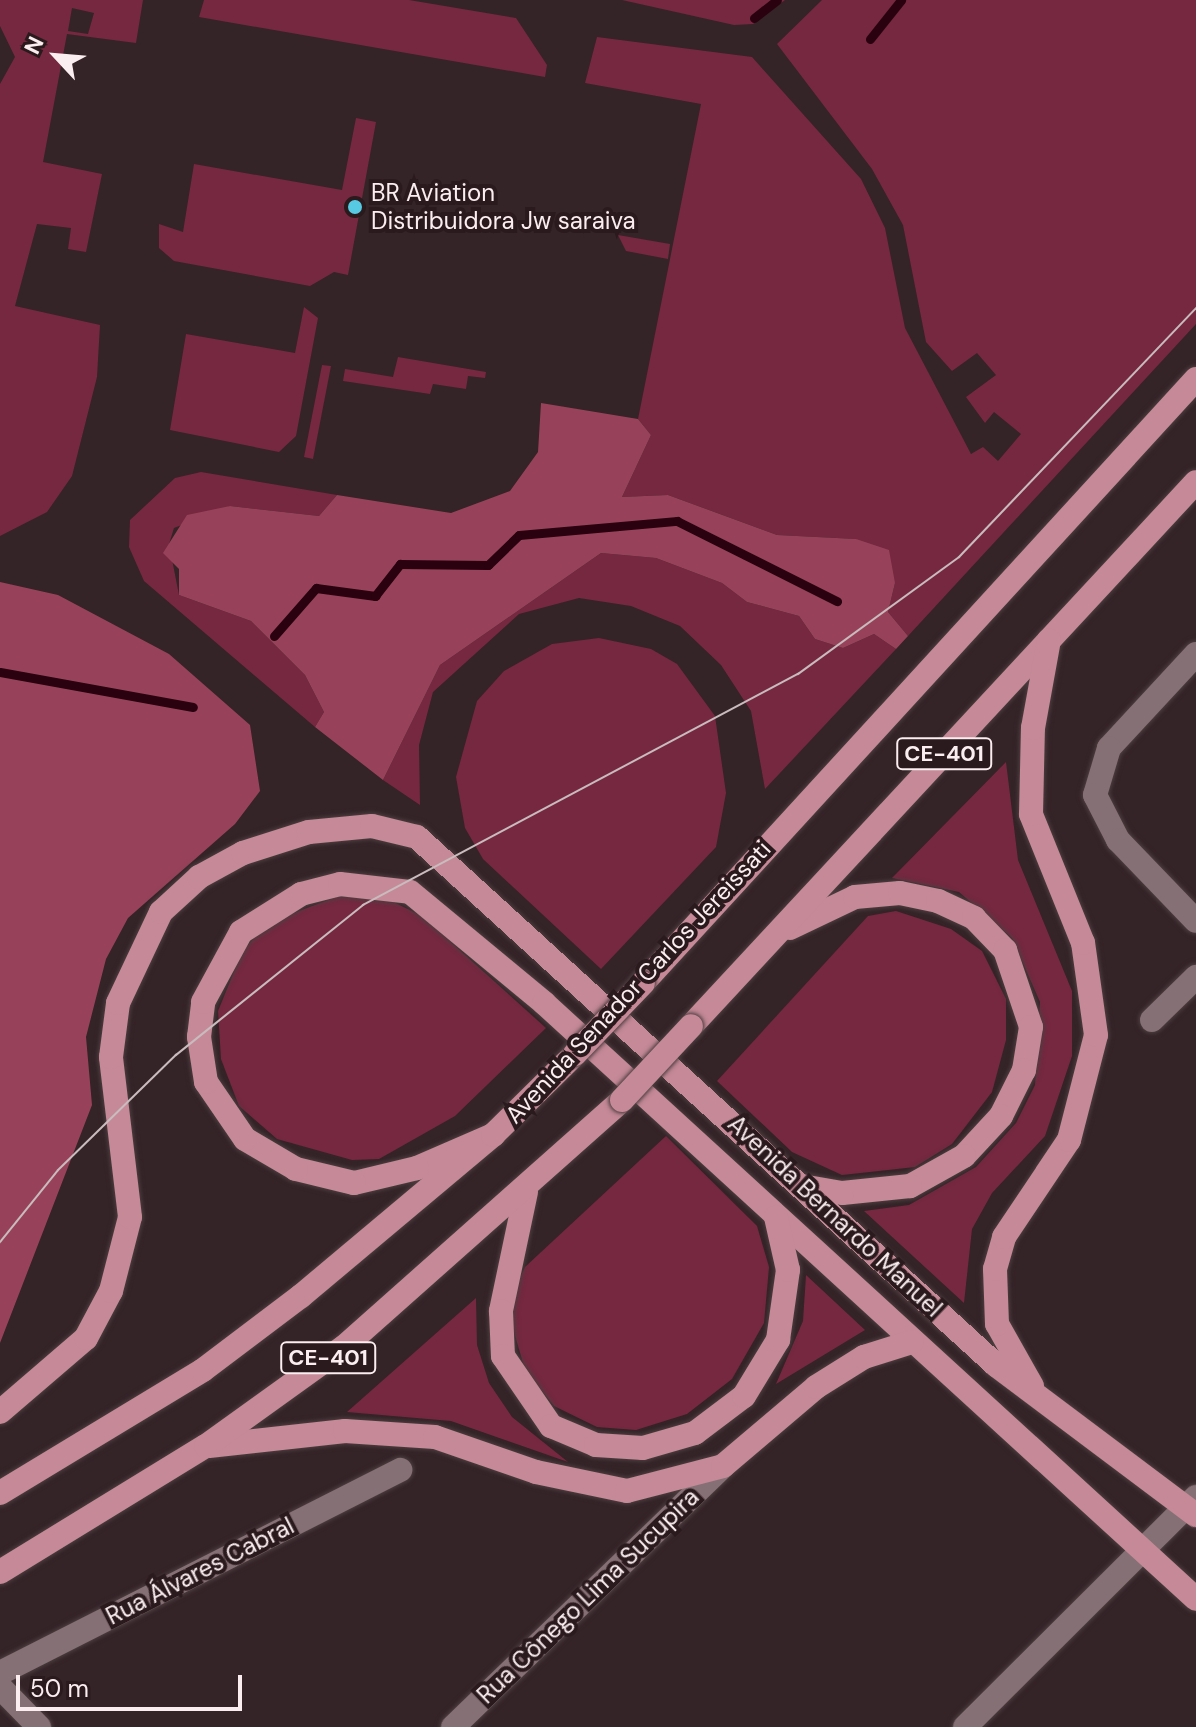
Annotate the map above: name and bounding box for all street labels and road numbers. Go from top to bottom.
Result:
road number: CE-401 [896,736,992,772]
street label: Avenida Senador Carlos Jereissati [499,835,777,1129]
street label: Avenida Bernardo Manuel [722,1109,948,1323]
road number: CE-401 [280,1340,376,1376]
street label: Rua Cônego Lima Sucupira [471,1483,705,1709]
street label: Rua Álvares Cabral [101,1511,299,1631]

